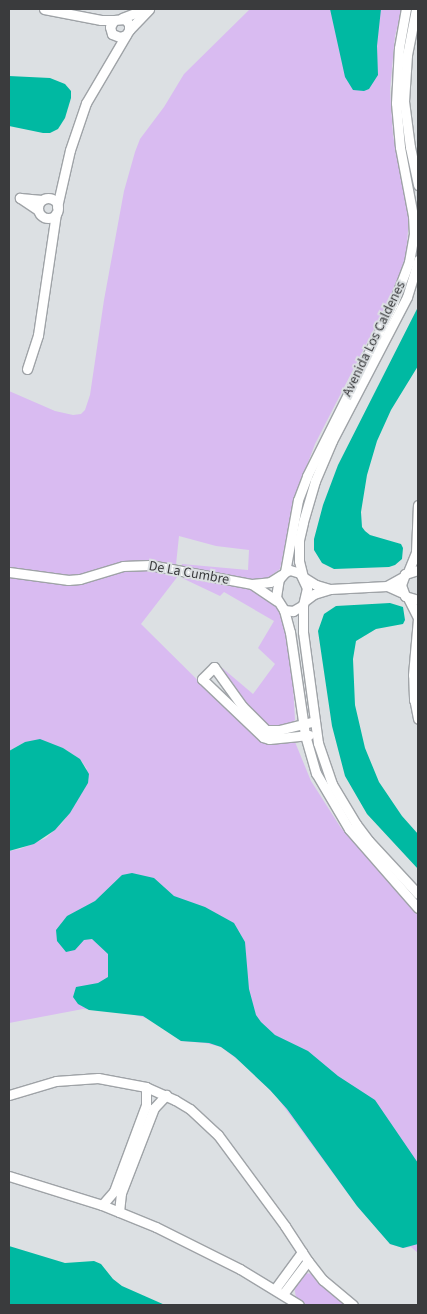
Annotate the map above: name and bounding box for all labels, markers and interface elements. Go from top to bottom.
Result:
street label: Avenida Los Caldenes [339,279,409,399]
street label: De La Cumbre [147,558,231,588]

